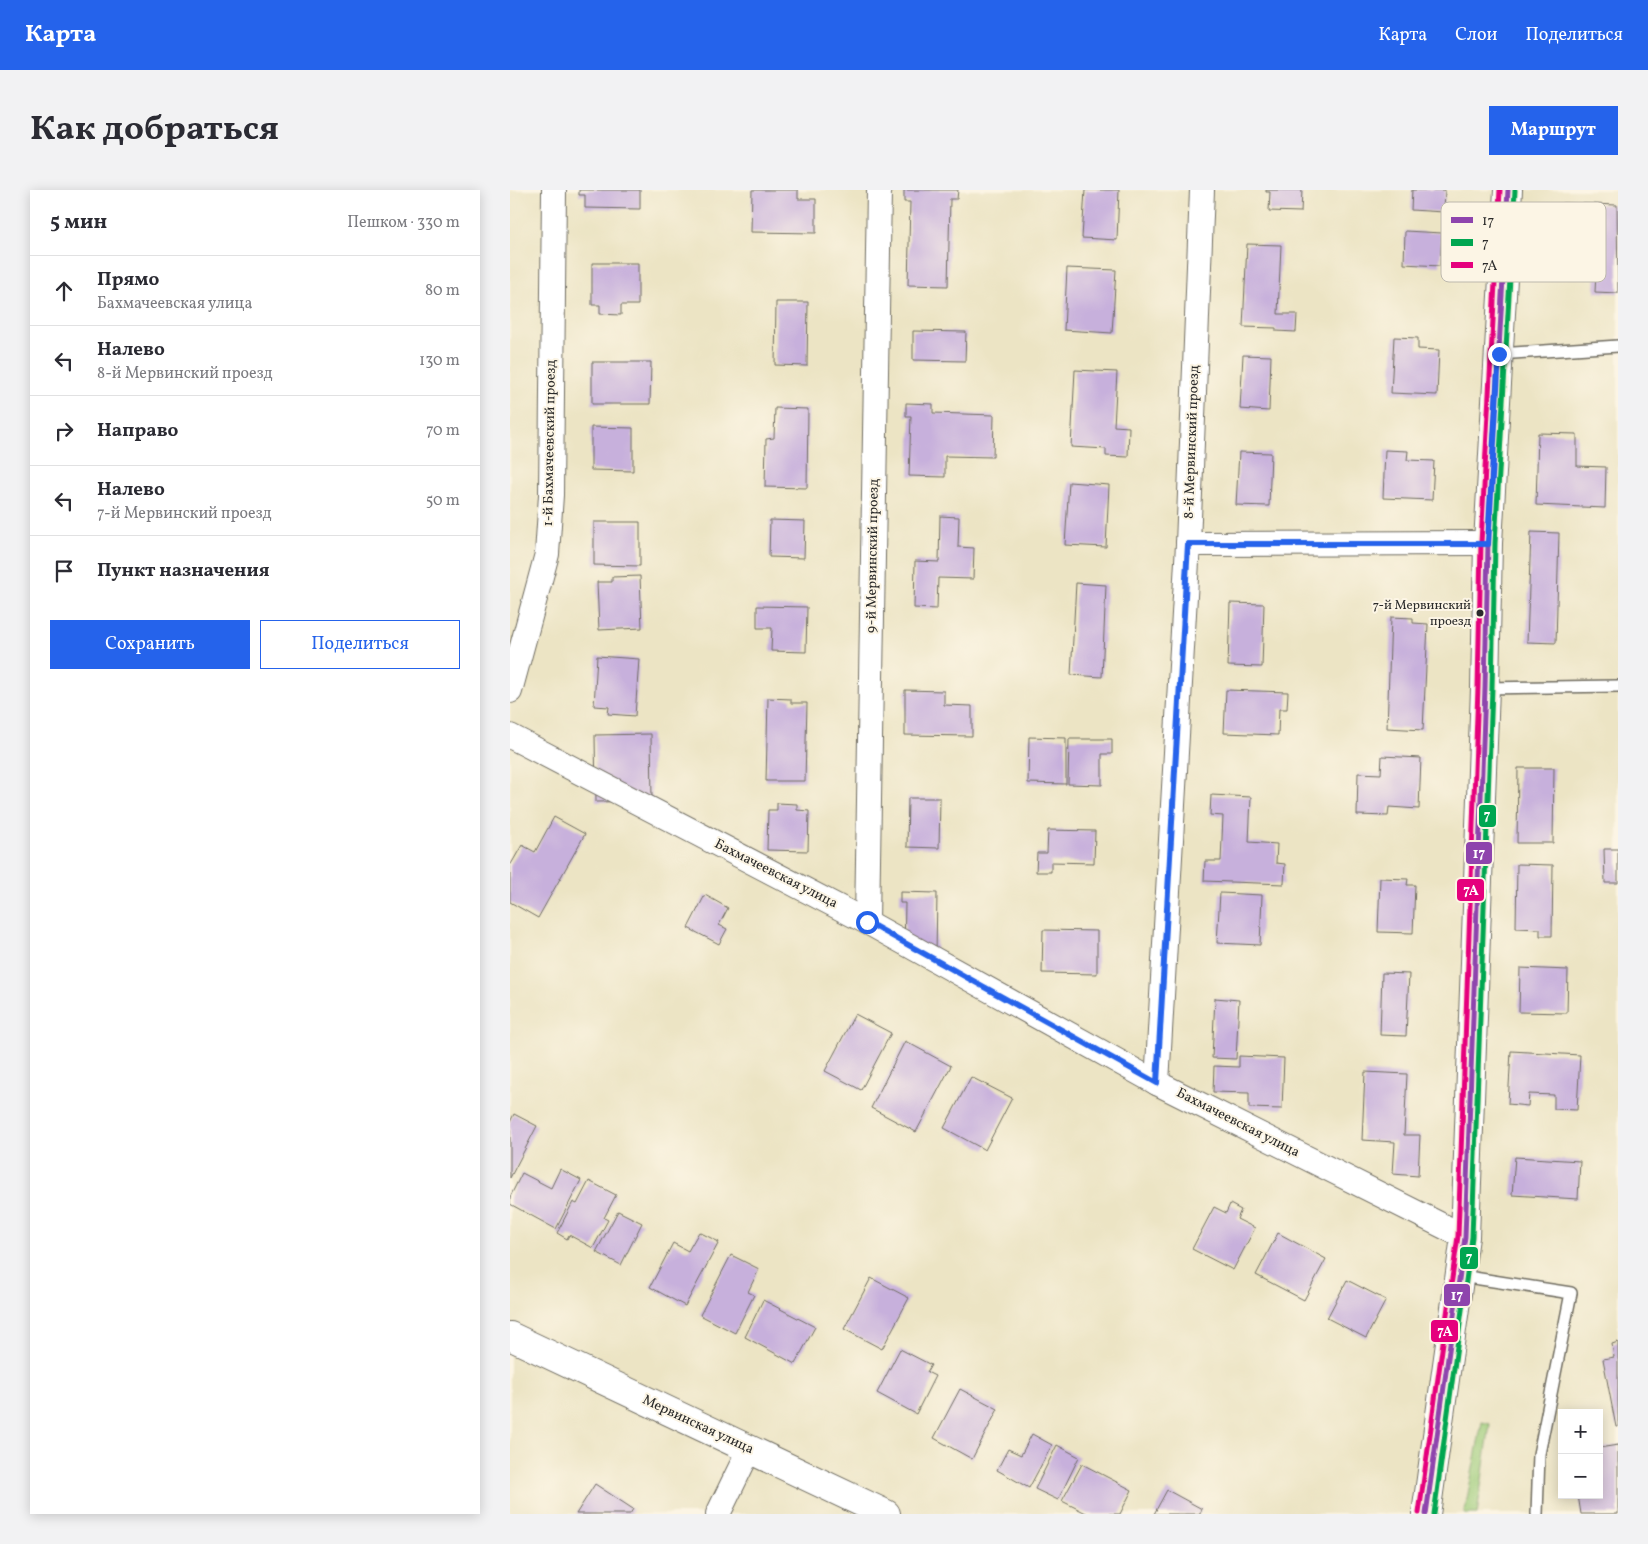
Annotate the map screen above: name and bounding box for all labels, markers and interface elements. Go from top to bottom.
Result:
text: Карта [25,18,96,52]
text: Карта [1379,23,1427,48]
text: Слои [1455,23,1497,48]
text: Поделиться [1525,23,1623,48]
text: Как добраться [30,106,279,154]
button: Маршрут [1489,106,1618,155]
legend [1441,202,1606,282]
text: 5 мин [50,208,107,237]
text: Пешком · 330 m [347,212,460,234]
text: 17 [1482,212,1494,231]
text: 7 [1482,234,1489,253]
text: 7А [1482,257,1497,276]
text: Прямо [97,267,159,293]
icon: ahead [50,277,78,305]
text: 80 m [425,280,460,302]
text: Бахмачеевская улица [97,293,252,315]
text: Налево [97,337,165,363]
route end [1488,343,1511,366]
icon: left [50,347,78,375]
text: 130 m [419,350,460,372]
street label: 1-й Бахмачеевский проезд [539,359,561,526]
text: 8-й Мервинский проезд [97,363,273,385]
street label: 8-й Мервинский проезд [1180,365,1204,519]
icon: right [50,417,78,445]
text: Направо [97,418,179,444]
text: 70 m [426,420,460,442]
text: Налево [97,477,165,503]
street label: 9-й Мервинский проезд [862,479,884,633]
icon: left [50,487,78,515]
text: 50 m [426,490,460,512]
text: 7-й Мервинский проезд [97,503,272,525]
icon: arrive [50,557,78,585]
text: Пункт назначения [97,558,270,584]
place label: 7-й Мервинский проезд [1373,597,1472,631]
marker: 7-й Мервинский проезд [1475,608,1485,618]
button: Сохранить [50,620,250,669]
button: Поделиться [260,620,460,669]
line badge: 7 [1478,804,1497,828]
text: 7 [1484,807,1491,826]
street label: Бахмачеевская улица [711,835,841,913]
line badge: 17 [1465,841,1493,865]
text: 17 [1473,845,1485,864]
line badge: 7А [1456,878,1485,902]
text: 7А [1463,882,1479,901]
route start [856,911,879,934]
street label: Бахмачеевская улица [1173,1084,1303,1162]
line badge: 7 [1459,1246,1479,1270]
text: 7 [1466,1249,1473,1268]
line badge: 17 [1443,1283,1471,1307]
text: 17 [1451,1287,1463,1306]
line badge: 7А [1430,1319,1459,1343]
text: 7А [1437,1323,1453,1342]
street label: Мервинская улица [639,1391,757,1459]
map controls [1558,1409,1603,1499]
button: + [1558,1409,1603,1454]
button: − [1558,1454,1603,1499]

